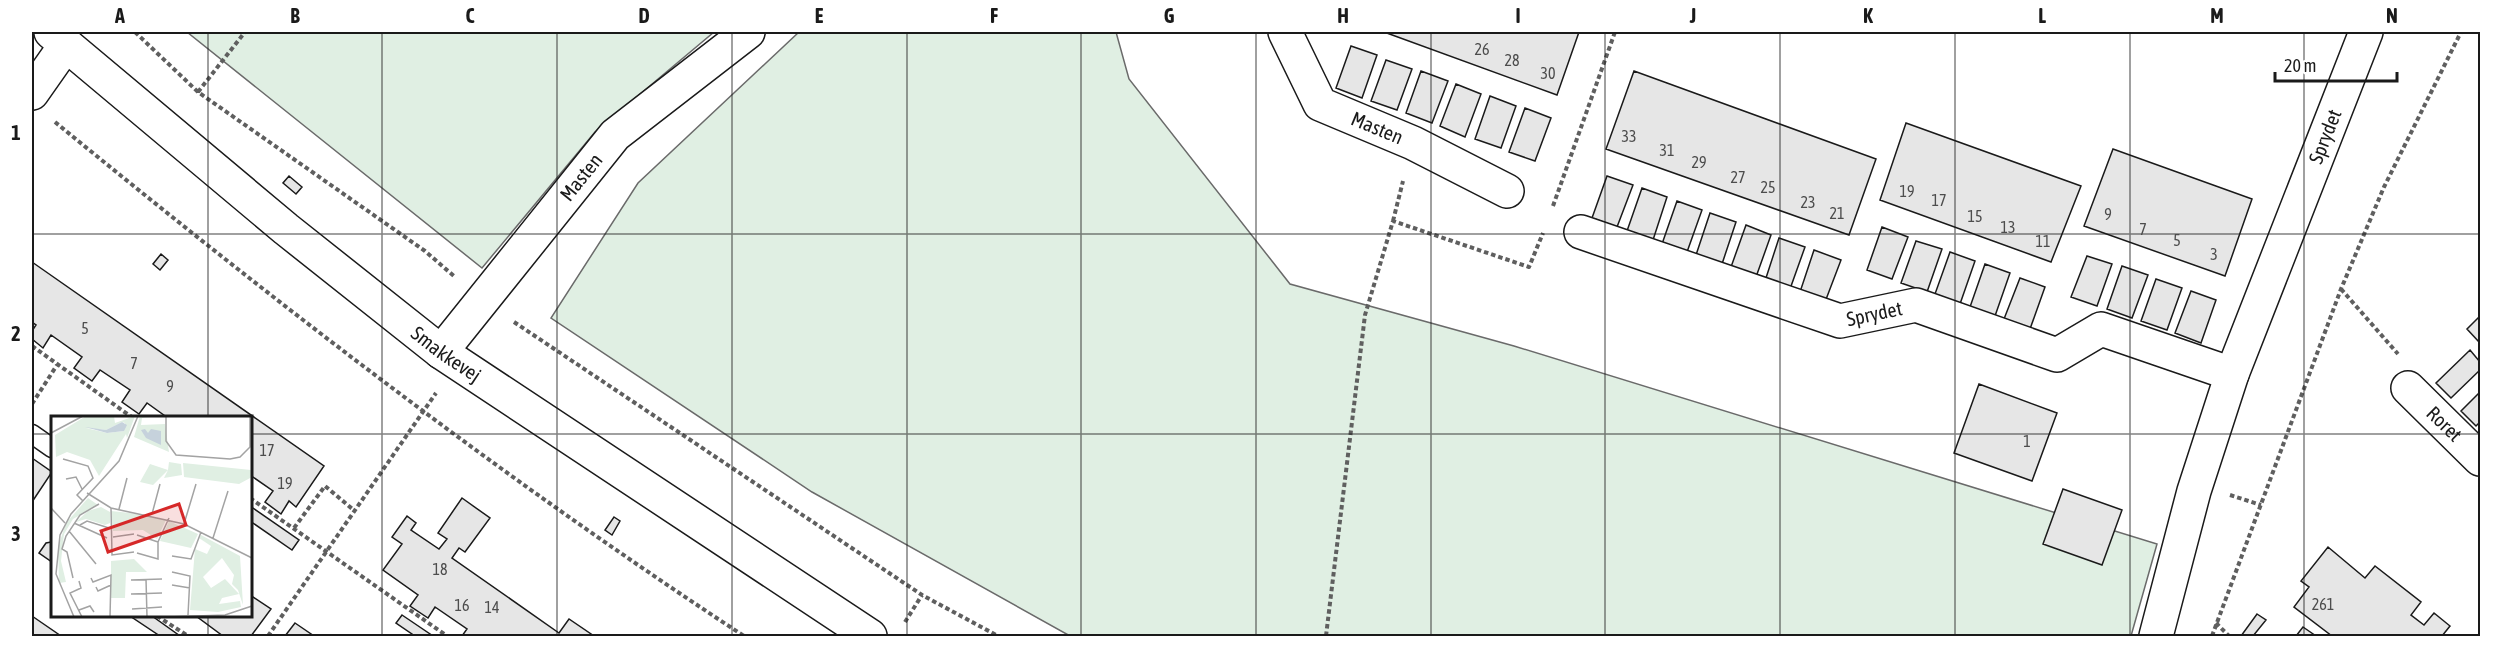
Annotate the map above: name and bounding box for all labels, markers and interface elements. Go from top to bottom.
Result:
text: A [114,4,125,27]
text: B [290,4,300,27]
text: C [466,4,475,27]
text: D [638,4,650,27]
text: E [815,4,824,27]
text: F [990,4,998,27]
text: G [1164,4,1175,27]
text: H [1337,4,1349,27]
text: I [1515,4,1521,27]
text: J [1689,4,1696,27]
text: K [1863,4,1873,27]
text: L [2038,4,2046,27]
text: M [2210,4,2224,27]
text: N [2386,4,2398,27]
house number: 26 [1474,40,1490,58]
scale bar [2275,45,2396,83]
house number: 28 [1504,51,1520,69]
text: 20 m [2284,55,2316,76]
house number: 30 [1540,64,1556,82]
street label: Masten [1348,106,1407,149]
street label: Sprydet [2304,106,2346,167]
text: 1 [11,121,21,144]
house number: 33 [1621,127,1637,145]
house number: 31 [1659,141,1675,159]
street label: Masten [555,149,607,205]
house number: 29 [1691,153,1707,171]
house number: 27 [1730,168,1746,186]
house number: 25 [1760,178,1776,196]
house number: 19 [1899,182,1915,200]
house number: 17 [1931,191,1947,209]
house number: 23 [1800,193,1816,211]
house number: 21 [1829,204,1845,222]
house number: 9 [2104,205,2112,223]
house number: 15 [1967,207,1983,225]
house number: 13 [2000,218,2016,236]
house number: 7 [2139,220,2147,238]
house number: 5 [2173,231,2181,249]
house number: 11 [2035,232,2051,250]
house number: 3 [2210,245,2218,263]
street label: Sprydet [1844,296,1904,330]
house number: 5 [81,319,89,337]
street label: Smakkevej [407,321,486,386]
text: 2 [11,322,21,345]
house number: 7 [130,354,138,372]
house number: 9 [166,377,174,395]
street label: Roret [2422,401,2467,446]
inset map [51,416,252,617]
house number: 1 [2023,432,2031,450]
house number: 17 [259,441,275,459]
house number: 19 [277,474,293,492]
text: 3 [11,522,21,545]
house number: 18 [432,560,448,578]
house number: 261 [2312,595,2334,613]
house number: 16 [454,596,470,614]
house number: 14 [484,598,500,616]

